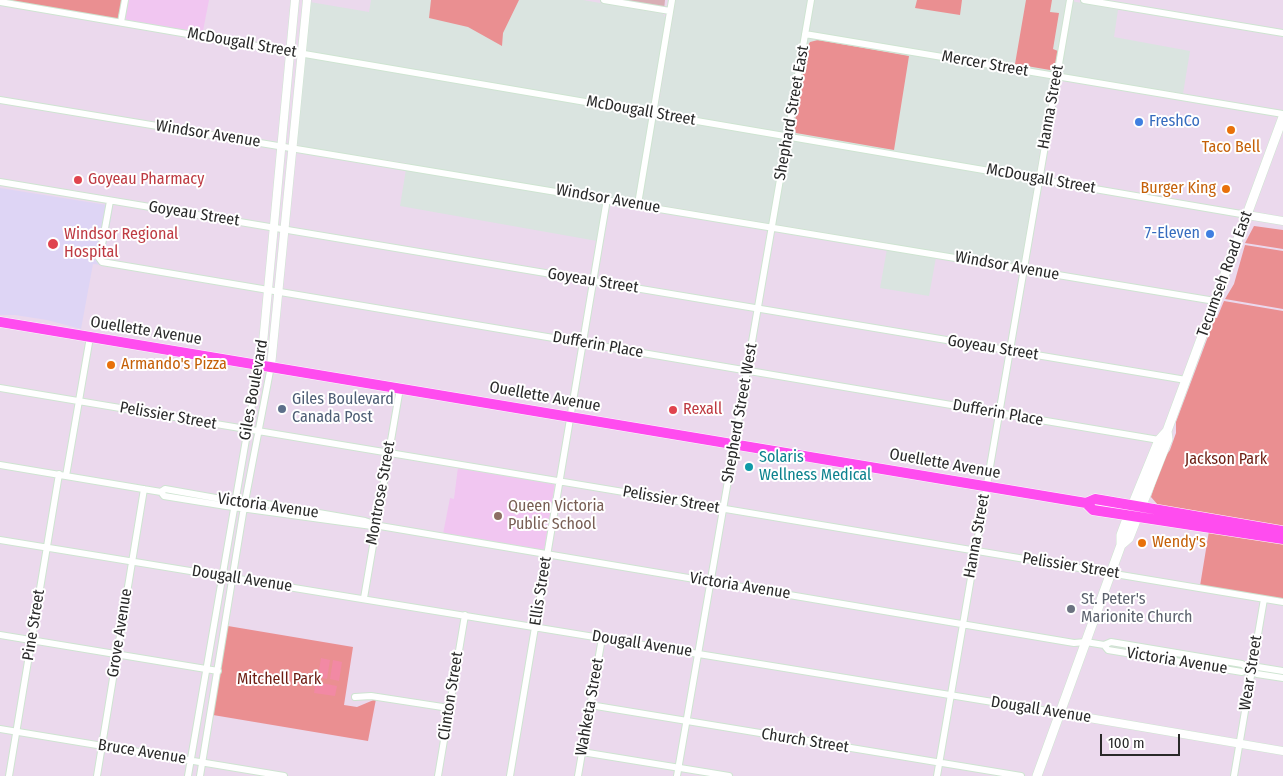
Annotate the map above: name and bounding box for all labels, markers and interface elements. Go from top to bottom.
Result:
street label: McDougall Street [186,24,298,62]
street label: Shephard Street East [771,44,813,182]
street label: Mercer Street [940,47,1030,81]
street label: Hanna Street [1034,63,1068,151]
street label: McDougall Street [585,92,697,130]
place label: FreshCo [1149,112,1200,132]
street label: Windsor Avenue [154,116,262,152]
marker: FreshCo [1133,116,1145,128]
marker: Taco Bell [1225,124,1237,136]
place label: Taco Bell [1202,138,1260,158]
street label: McDougall Street [985,160,1097,198]
place label: Goyeau Pharmacy [88,170,204,190]
marker: Goyeau Pharmacy [72,174,84,186]
place label: Burger King [1141,179,1216,199]
street label: Windsor Avenue [554,180,662,218]
marker: Burger King [1220,183,1232,195]
street label: Goyeau Street [147,197,241,231]
street label: Tecumseh Road East [1193,208,1257,340]
place label: 7-Eleven [1145,224,1200,244]
place label: Windsor Regional Hospital [64,225,178,263]
marker: 7-Eleven [1204,228,1216,240]
marker: Windsor Regional Hospital [46,237,60,251]
street label: Windsor Avenue [953,247,1061,285]
street label: Goyeau Street [546,264,640,298]
street label: Ouellette Avenue [89,313,203,349]
street label: Dufferin Place [551,328,645,362]
street label: Goyeau Street [946,331,1040,365]
street label: Giles Boulevard [236,338,272,442]
street label: Shepherd Street West [718,342,762,484]
place label: Armando's Pizza [121,355,227,375]
marker: Armando's Pizza [105,359,117,371]
street label: Ouellette Avenue [488,378,602,416]
place label: Giles Boulevard Canada Post [292,390,394,428]
street label: Dufferin Place [951,396,1045,430]
street label: Pelissier Street [118,398,218,434]
place label: Rexall [683,400,722,420]
marker: Giles Boulevard Canada Post [276,403,288,415]
marker: Rexall [667,404,679,416]
street label: Montrose Street [362,440,400,546]
street label: Ouellette Avenue [888,445,1002,483]
place label: Solaris Wellness Medical [759,448,871,486]
park label: Jackson Park [1185,450,1267,470]
marker: Solaris Wellness Medical [743,461,755,473]
street label: Pelissier Street [621,482,721,518]
street label: Victoria Avenue [216,489,320,523]
street label: Hanna Street [960,492,994,580]
place label: Queen Victoria Public School [508,497,604,535]
marker: Queen Victoria Public School [492,510,504,522]
place label: Wendy's [1152,533,1206,553]
marker: Wendy's [1136,537,1148,549]
street label: Pelissier Street [1021,549,1121,583]
street label: Ellis Street [526,555,556,627]
street label: Dougall Avenue [190,562,294,596]
street label: Victoria Avenue [688,569,792,603]
street label: Grove Avenue [104,587,136,679]
street label: Pine Street [19,588,49,662]
place label: St. Peter's Marionite Church [1081,590,1193,628]
marker: St. Peter's Marionite Church [1065,603,1077,615]
street label: Dougall Avenue [590,627,694,661]
street label: Wear Street [1236,634,1266,712]
street label: Victoria Avenue [1125,644,1229,678]
street label: Clinton Street [435,650,467,742]
street label: Wahketa Street [572,657,608,757]
park label: Mitchell Park [237,670,321,690]
street label: Dougall Avenue [989,693,1093,727]
scale bar [1103,724,1183,756]
street label: Church Street [760,725,850,757]
text: 100 m [1108,734,1145,752]
street label: Bruce Avenue [97,736,187,768]

